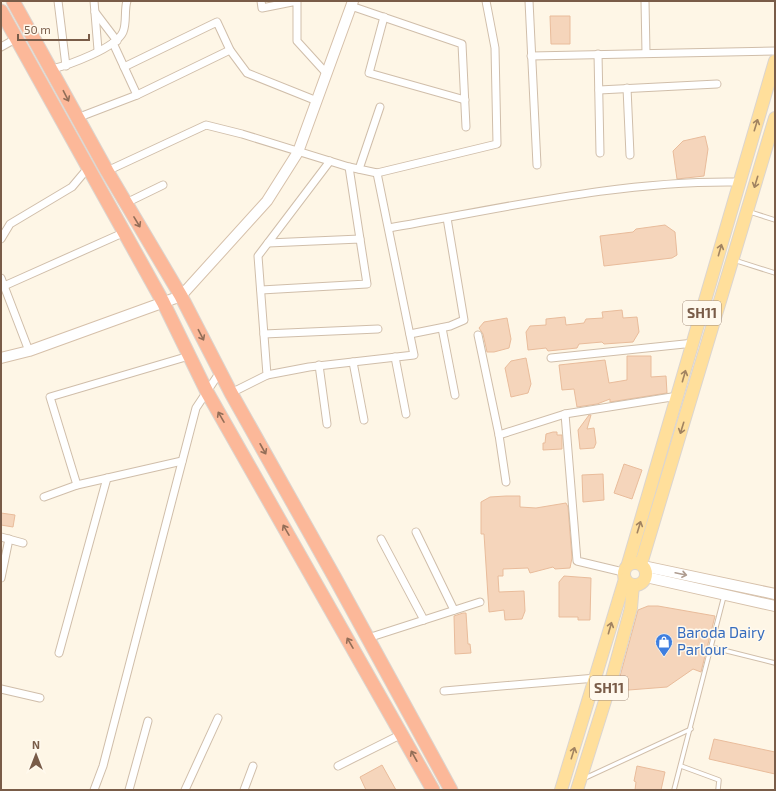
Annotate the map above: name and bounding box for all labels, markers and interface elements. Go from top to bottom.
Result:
scale bar [18,16,89,42]
text: 50 m [24,22,51,36]
one-way arrow [63,90,70,102]
one-way arrow [753,119,760,132]
one-way arrow [752,176,759,189]
one-way arrow [134,216,142,228]
one-way arrow [717,244,724,257]
road number: SH11 [683,301,721,325]
one-way arrow [198,328,205,340]
one-way arrow [681,369,688,382]
one-way arrow [217,411,225,423]
one-way arrow [678,421,685,434]
one-way arrow [259,443,267,455]
one-way arrow [636,521,643,534]
one-way arrow [281,524,289,536]
one-way arrow [674,570,687,578]
one-way arrow [607,622,615,635]
place label: Baroda Dairy Parlour [677,623,765,658]
shop icon: Baroda Dairy Parlour [654,632,674,657]
one-way arrow [346,637,354,649]
road number: SH11 [590,676,628,700]
north arrow [16,735,56,775]
text: N [32,738,40,751]
one-way arrow [570,747,577,760]
one-way arrow [410,750,418,762]

